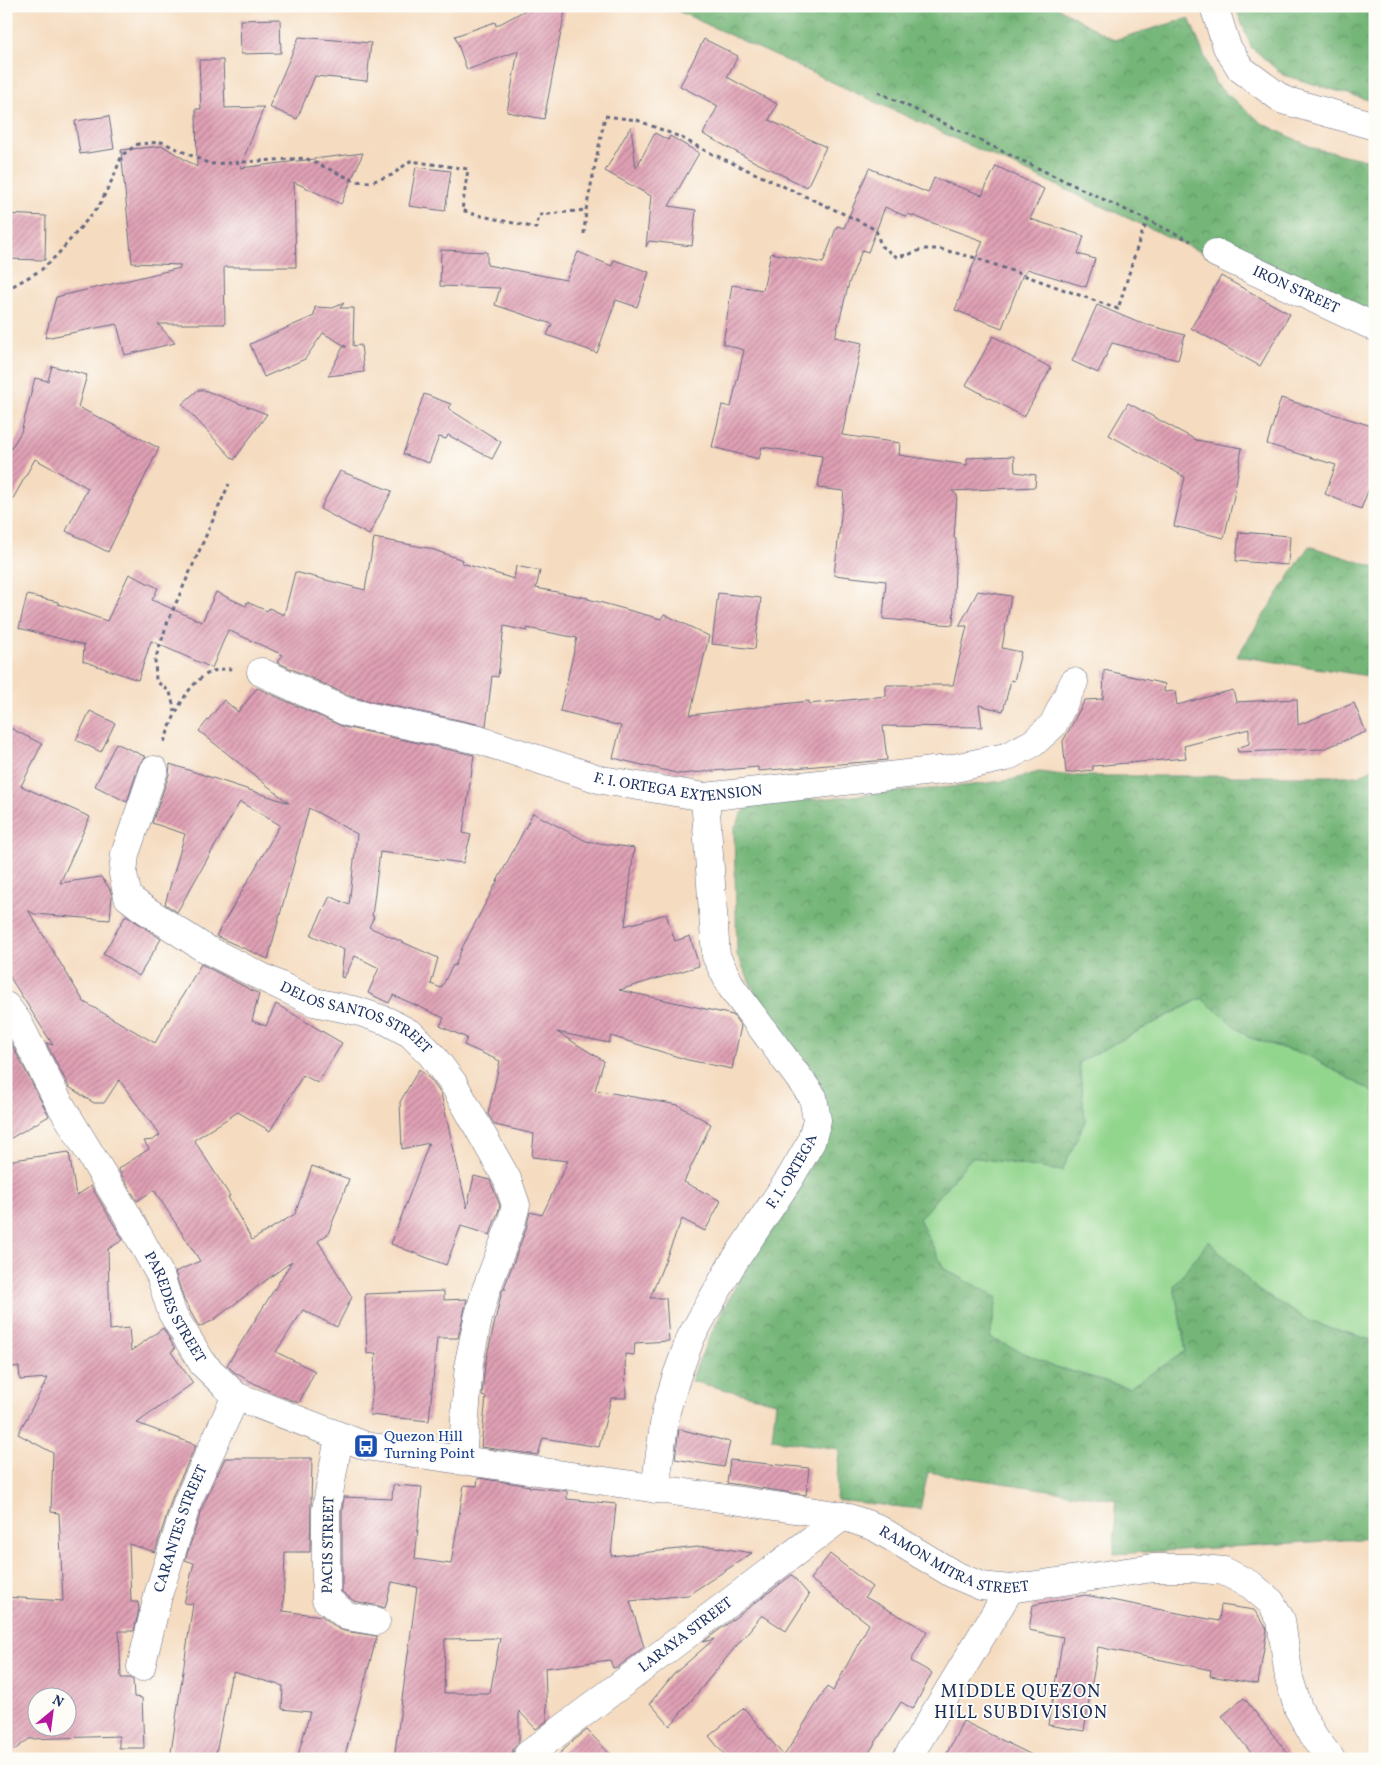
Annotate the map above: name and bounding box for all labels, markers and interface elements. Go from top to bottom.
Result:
street label: IRON STREET [1249,261,1343,319]
street label: F. I. ORTEGA EXTENSION [591,767,764,808]
street label: DELOS SANTOS STREET [276,977,436,1059]
street label: F. I. ORTEGA [761,1132,823,1213]
street label: PAREDES STREET [139,1248,211,1367]
place label: Quezon Hill Turning Point [384,1427,475,1465]
bus stop icon: Quezon Hill Turning Point [353,1433,379,1459]
street label: CARANTES STREET [149,1462,213,1595]
street label: PACIS STREET [318,1496,340,1594]
street label: RAMON MITRA STREET [875,1521,1031,1600]
street label: LARAYA STREET [634,1593,737,1678]
district label: MIDDLE QUEZON HILL SUBDIVISION [934,1680,1108,1726]
north arrow [28,1688,78,1738]
text: N [49,1691,67,1713]

